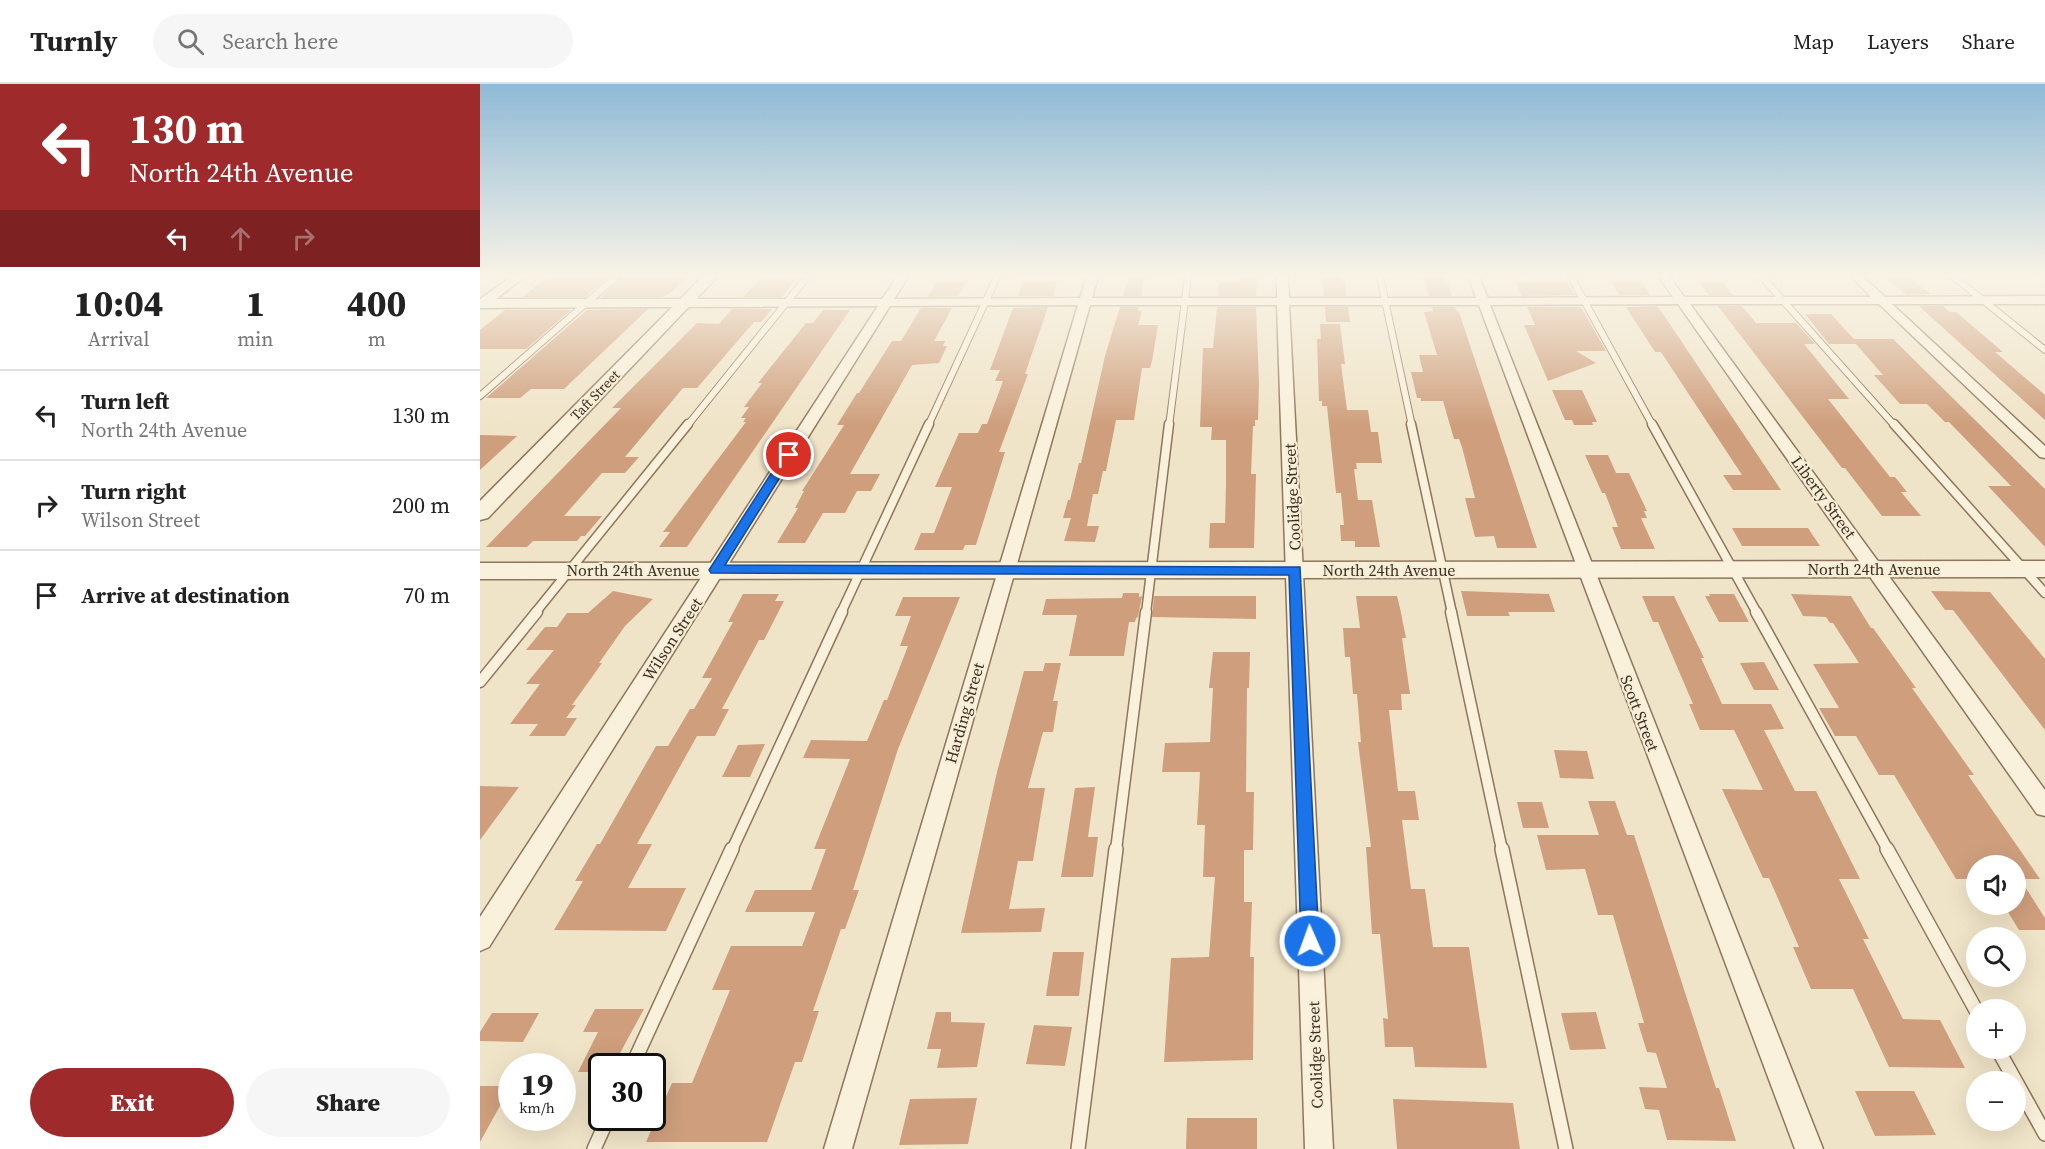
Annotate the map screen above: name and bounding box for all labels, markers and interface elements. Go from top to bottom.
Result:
search box [153,14,573,68]
text: Turnly [30,22,117,60]
icon: search [174,25,207,58]
text: Search here [222,26,338,56]
text: Map [1793,27,1834,56]
text: Layers [1867,27,1929,56]
text: Share [1962,27,2015,56]
text: 130 m [129,99,244,157]
icon: left [30,108,108,186]
text: North 24th Avenue [129,154,354,191]
icon: left [161,222,194,255]
icon: ahead [224,222,257,255]
icon: right [287,222,320,255]
text: 10:04 [74,279,164,328]
text: 1 [245,279,265,328]
text: 400 [347,279,406,328]
text: Arrival [88,325,150,353]
text: min [237,325,273,353]
text: m [368,325,386,353]
street label: Taft Street [566,365,625,425]
text: Turn left [81,386,169,416]
icon: left [30,399,63,432]
text: 130 m [392,400,450,430]
text: North 24th Avenue [81,416,247,444]
pin [763,429,814,480]
icon: arrive [772,438,805,471]
street label: Coolidge Street [1278,442,1306,551]
street label: Liberty Street [1787,451,1862,543]
text: Turn right [81,476,186,506]
icon: right [30,489,63,522]
text: 200 m [392,490,450,520]
text: Wilson Street [81,506,200,534]
street label: North 24th Avenue [1807,558,1941,580]
street label: North 24th Avenue [566,559,700,581]
street label: North 24th Avenue [1322,559,1456,581]
icon: arrive [30,579,63,612]
text: Arrive at destination [81,580,290,610]
text: 70 m [403,580,450,610]
street label: Wilson Street [637,592,708,685]
street label: Harding Street [939,659,989,766]
street label: Scott Street [1615,672,1665,755]
map controls [1966,855,2026,1131]
button: sound [1966,855,2026,915]
position arrow [1278,909,1342,973]
button: search [1966,927,2026,987]
button: + [1966,999,2026,1059]
street label: Coolidge Street [1302,1000,1328,1109]
speed limit sign: 30 [588,1053,666,1131]
text: 19 [521,1064,553,1105]
button: Exit [30,1068,234,1137]
button: Share [246,1068,450,1137]
button: − [1966,1071,2026,1131]
text: km/h [519,1097,555,1118]

